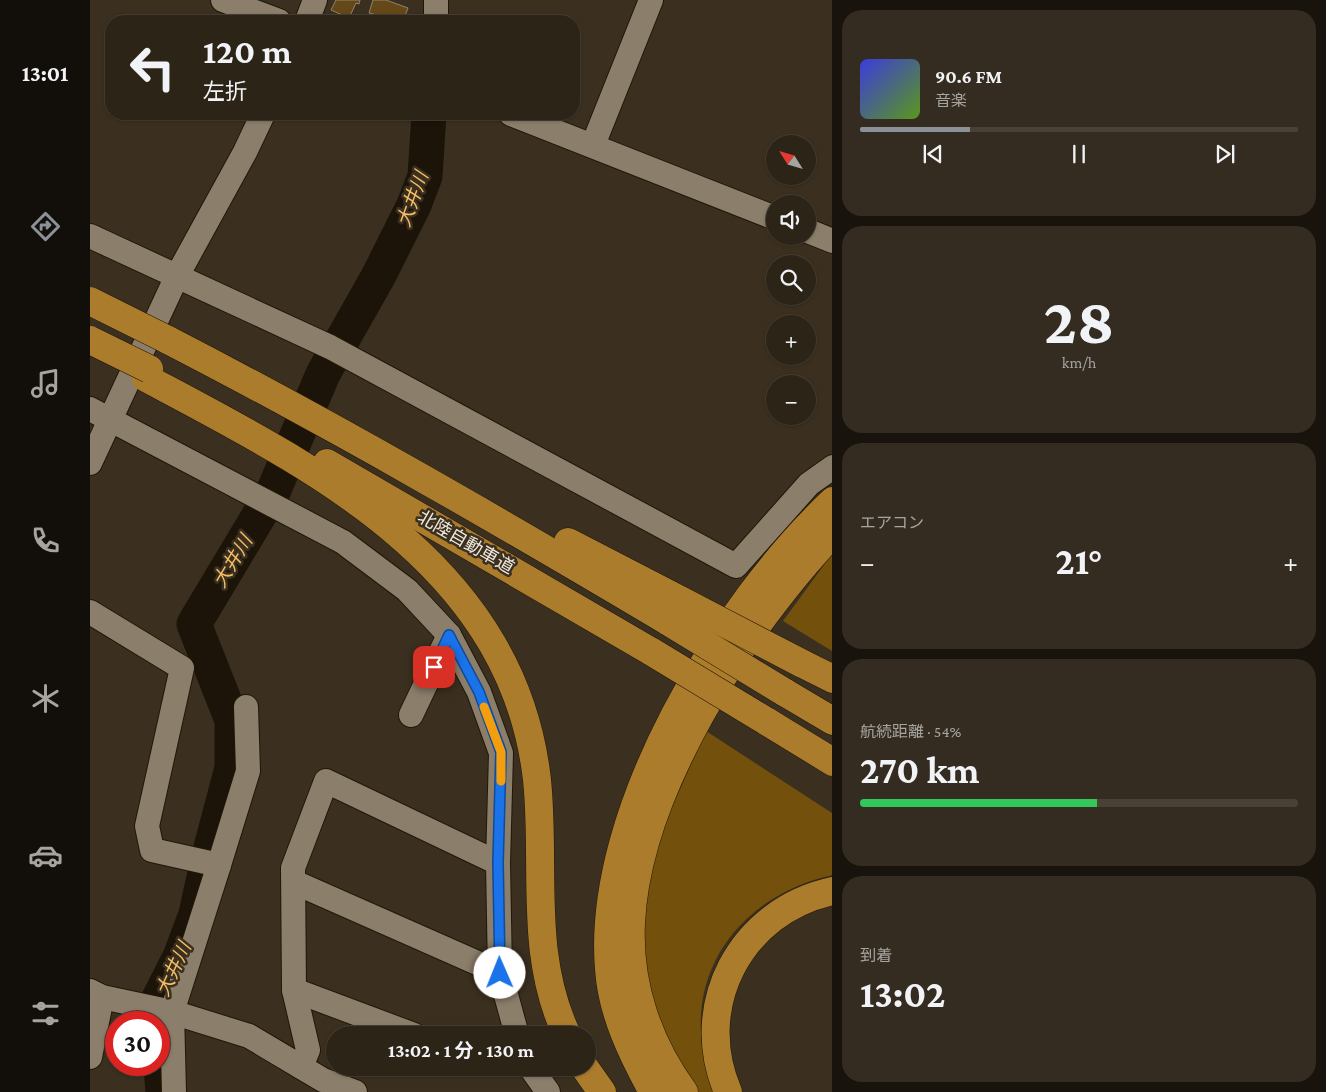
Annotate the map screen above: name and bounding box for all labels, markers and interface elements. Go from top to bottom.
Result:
text: 120 m [203,32,292,71]
icon: left [120,35,185,100]
text: 13:01 [22,61,68,86]
text: 90.6 FM [935,66,1002,87]
text: 左折 [203,79,247,104]
text: 音楽 [935,92,967,109]
north arrow [766,135,816,185]
map controls [766,135,816,425]
icon: previous [919,140,947,168]
icon: pause [1065,140,1093,168]
icon: next [1211,140,1239,168]
water label: 大井川 [393,167,433,230]
button: sound [766,195,816,245]
icon: directions [28,209,63,244]
button: search [766,255,816,305]
text: 28 [1044,285,1114,357]
button: + [766,315,816,365]
text: km/h [1062,354,1096,371]
icon: music [28,366,63,401]
button: − [766,375,816,425]
street label: 北陸自動車道 [414,506,518,578]
text: エアコン [860,514,924,531]
icon: phone [28,523,63,558]
water label: 大井川 [209,530,257,591]
text: 21° [1055,540,1103,582]
text: − [860,547,875,578]
text: + [1283,547,1298,578]
pin [413,646,455,688]
icon: arrive [420,653,448,681]
icon: climate [28,681,63,716]
text: 航続距離 · 54% [860,723,961,740]
text: 270 km [860,749,980,791]
icon: car [28,838,63,873]
water label: 大井川 [152,937,196,999]
position arrow [473,946,525,998]
text: 到着 [860,947,892,964]
text: 13:02 [860,973,945,1015]
icon: filters [28,996,63,1031]
speed limit sign: 30 [105,1011,170,1076]
text: 13:02 · 1 分 · 130 m [388,1040,534,1061]

